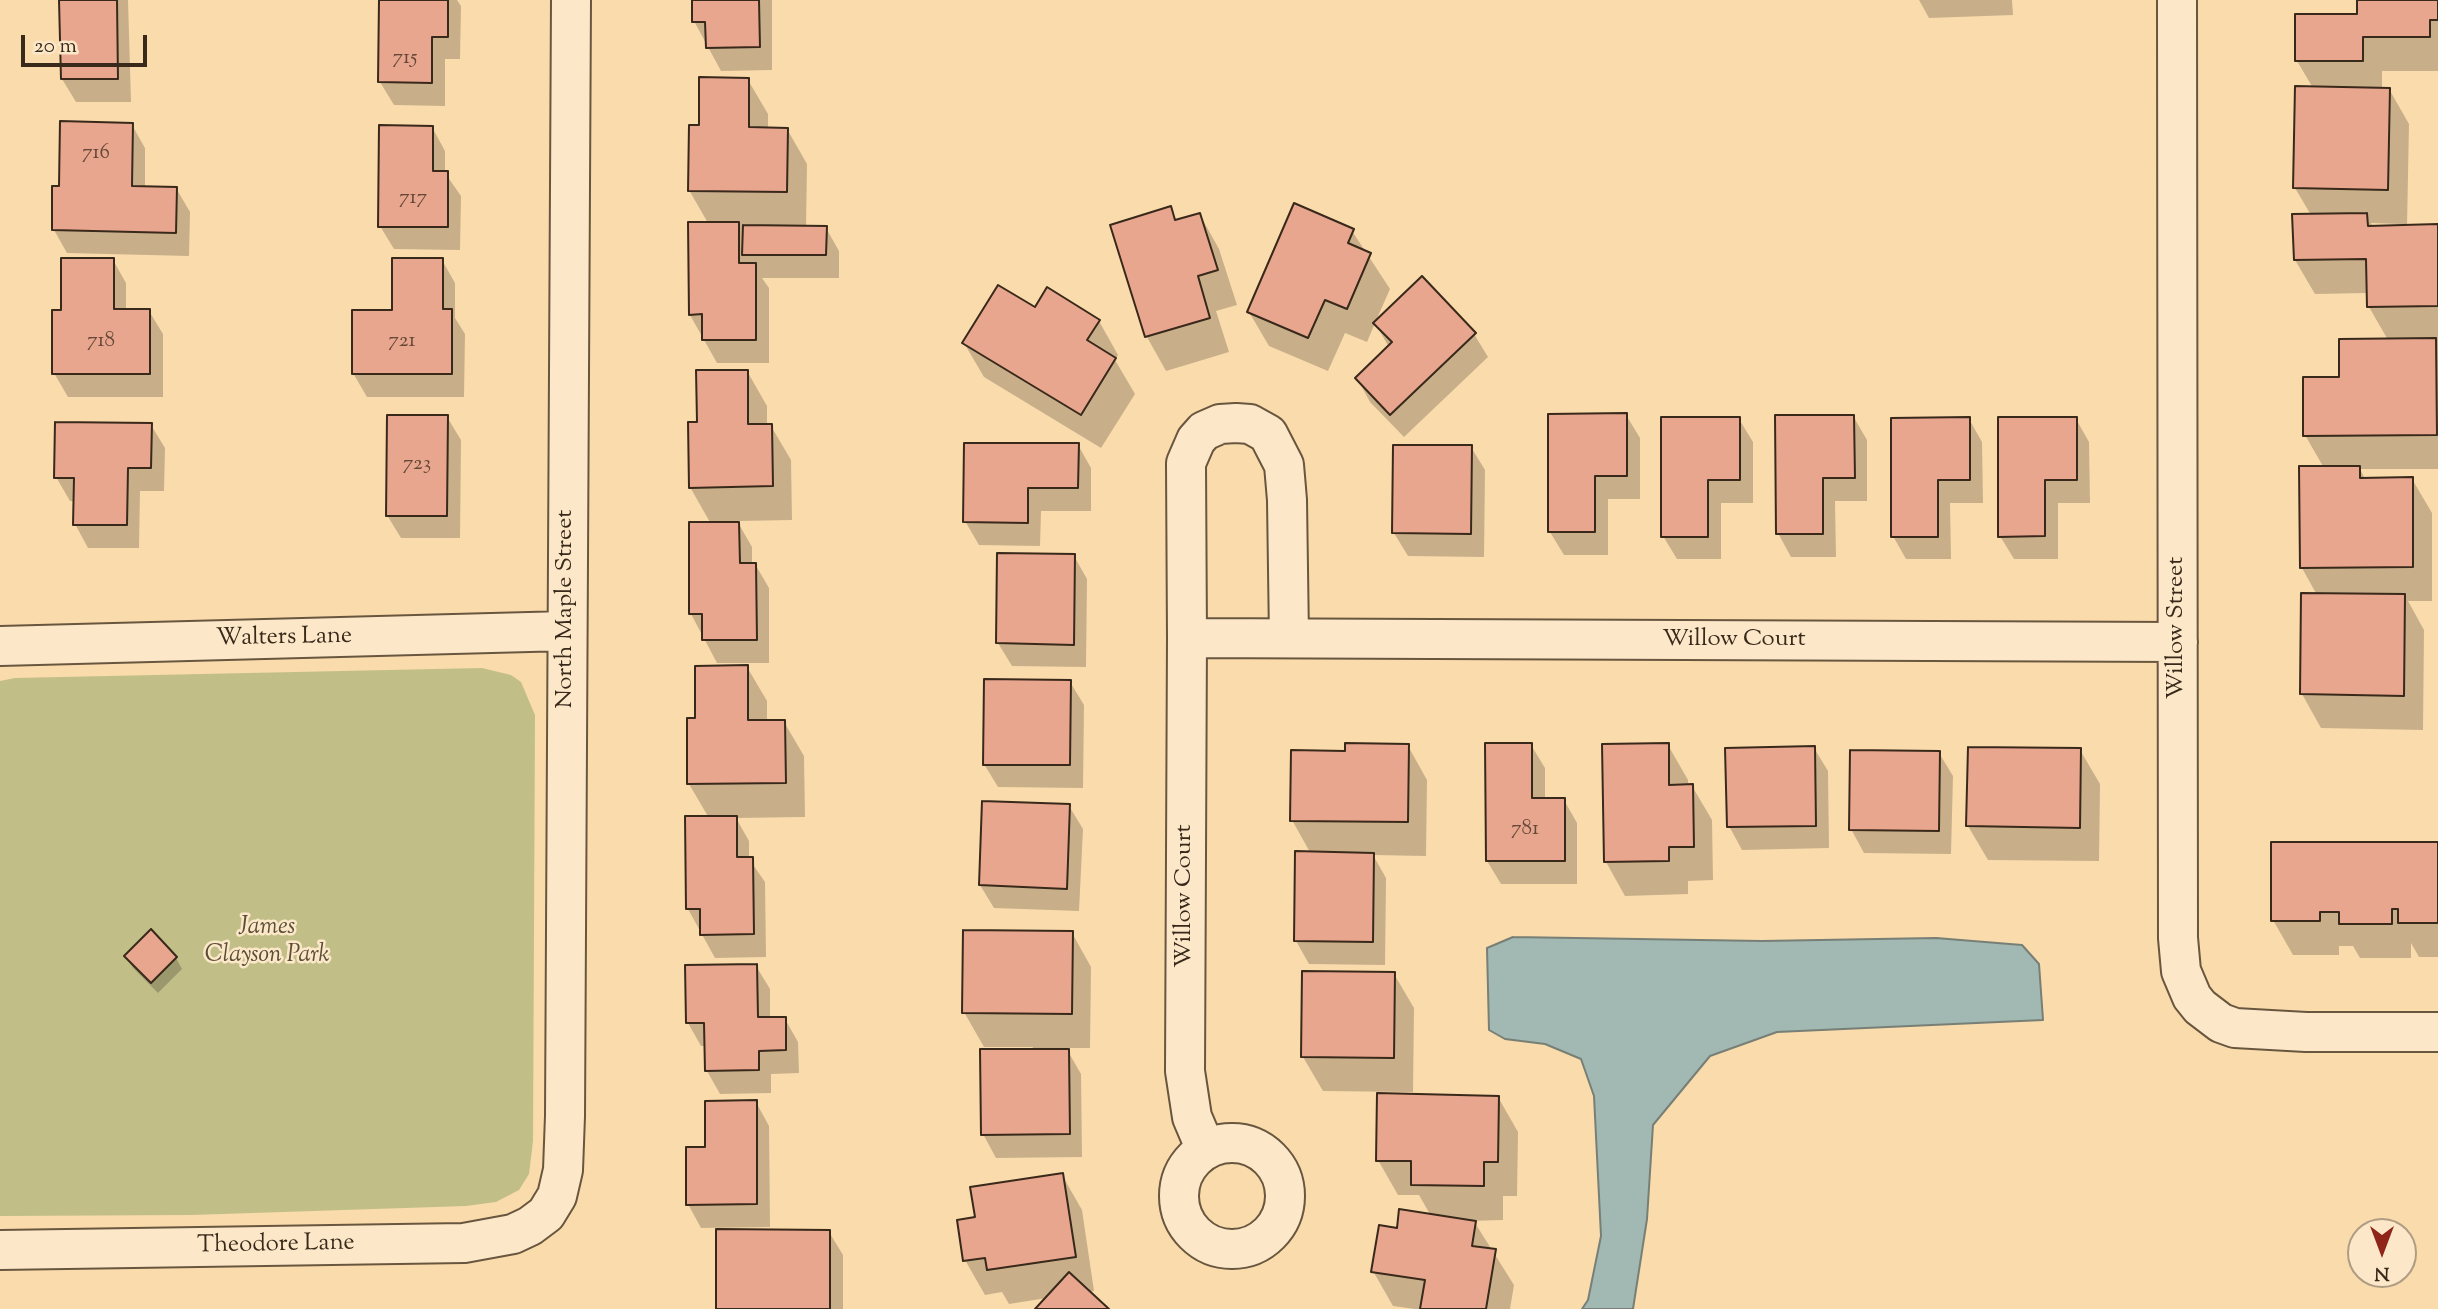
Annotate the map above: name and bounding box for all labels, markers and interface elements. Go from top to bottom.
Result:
scale bar [24,21,150,65]
text: 20 m [34,32,77,62]
house number: 715 [393,46,417,72]
house number: 716 [82,141,110,167]
house number: 717 [399,186,427,212]
house number: 718 [87,329,115,355]
house number: 721 [388,329,416,355]
house number: 723 [403,452,431,478]
street label: North Maple Street [553,509,581,709]
street label: Willow Street [2164,557,2192,699]
street label: Walters Lane [216,623,352,655]
street label: Willow Court [1662,627,1806,655]
house number: 781 [1511,817,1539,843]
street label: Willow Court [1172,824,1200,968]
park label: James Clayson Park [205,915,329,971]
north arrow [2347,1218,2417,1288]
street label: Theodore Lane [197,1230,355,1262]
text: N [2374,1259,2390,1286]

